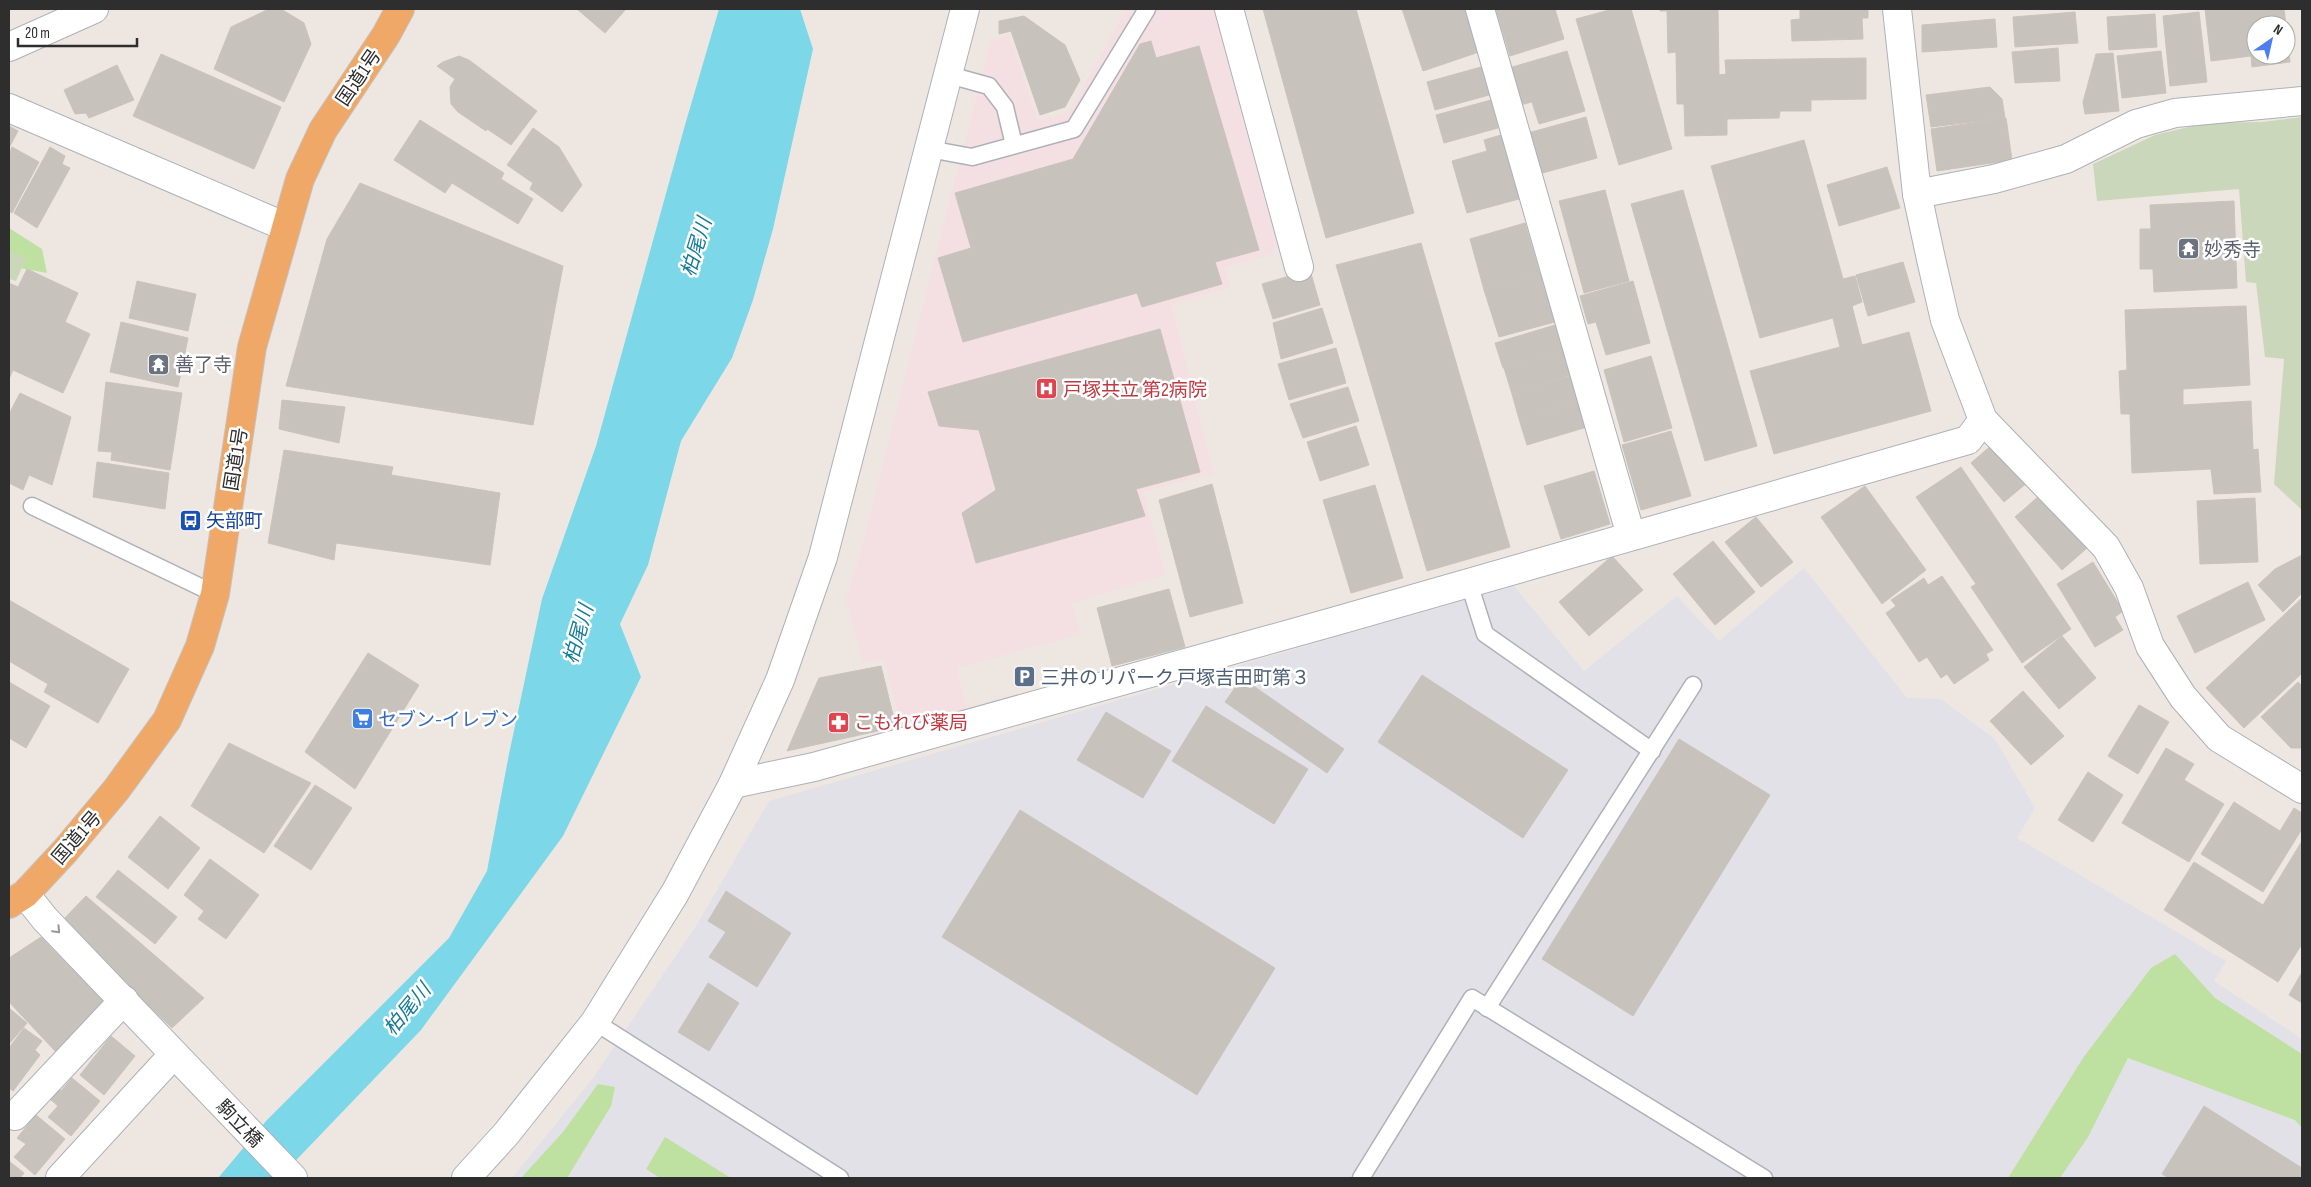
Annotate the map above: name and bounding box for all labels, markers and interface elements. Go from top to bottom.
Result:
scale bar [18,15,136,47]
north arrow [2246,15,2296,65]
text: N [2270,20,2286,39]
text: 20 m [25,24,50,43]
street label: 国道1号 [332,45,387,111]
water label: 柏尾川 [677,213,718,279]
temple icon: 妙秀寺 [2176,237,2200,261]
place label: 妙秀寺 [2204,239,2261,262]
temple icon: 善了寺 [147,352,171,376]
place label: 善了寺 [175,354,232,377]
hospital icon: 戸塚共立 第2病院 [1035,377,1059,401]
place label: 戸塚共立 第2病院 [1063,379,1207,402]
street label: 国道1号 [220,426,253,492]
bus stop icon: 矢部町 [178,508,202,532]
place label: 矢部町 [206,510,263,533]
water label: 柏尾川 [559,600,599,666]
parking icon: 三井のリパーク 戸塚吉田町第３ [1013,665,1037,689]
place label: 三井のリパーク 戸塚吉田町第３ [1041,667,1310,690]
supermarket icon: セブン-イレブン [350,707,374,731]
place label: セブン-イレブン [378,709,518,732]
pharmacy icon: こもれび薬局 [826,710,850,734]
place label: こもれび薬局 [854,712,968,735]
street label: 国道1号 [48,806,107,870]
one-way arrow [51,925,60,934]
water label: 柏尾川 [379,977,438,1040]
street label: 駒立橋 [211,1096,267,1153]

